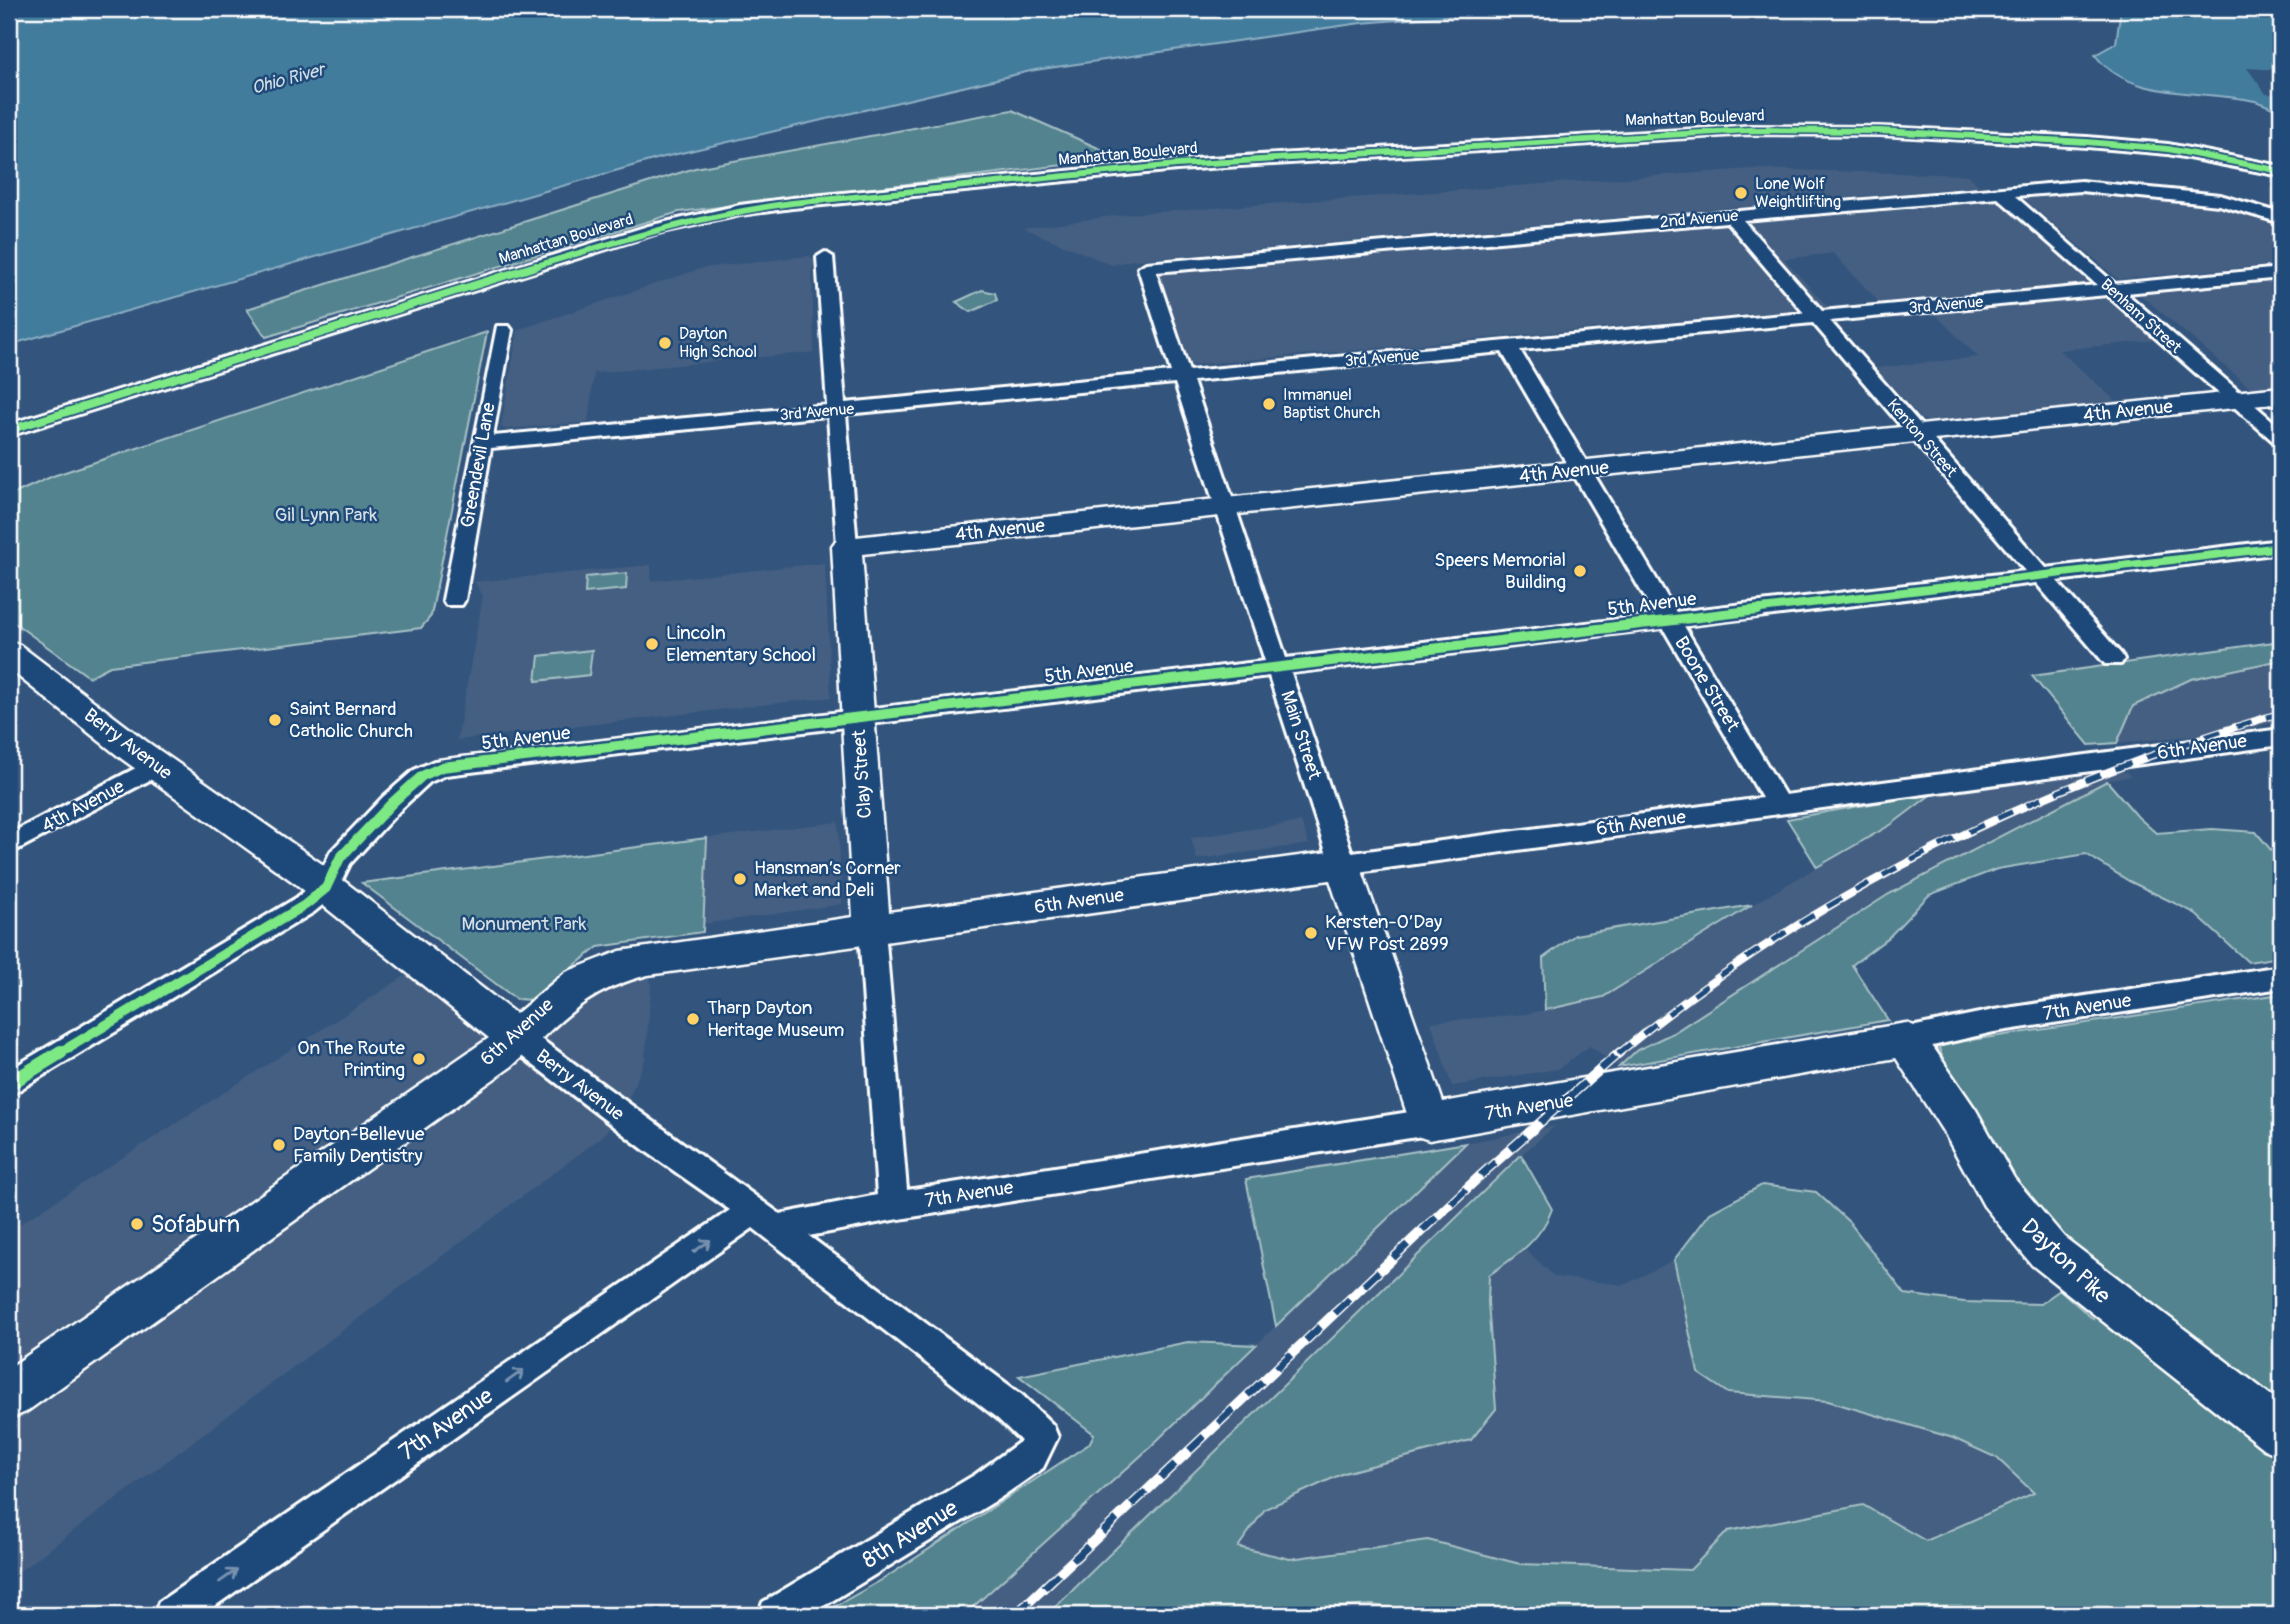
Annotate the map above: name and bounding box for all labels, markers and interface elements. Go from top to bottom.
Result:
water label: Ohio River [249,58,329,100]
street label: Manhattan Boulevard [1625,106,1765,130]
street label: Manhattan Boulevard [1058,138,1198,170]
place label: Lone Wolf Weightlifting [1755,174,1841,212]
marker: Lone Wolf Weightlifting [1733,185,1749,201]
street label: 2nd Avenue [1659,206,1739,232]
street label: Manhattan Boulevard [496,209,636,269]
street label: Benham Street [2097,275,2186,358]
street label: 3rd Avenue [1908,292,1984,318]
place label: Dayton High School [679,324,757,362]
marker: Dayton High School [657,335,673,351]
street label: 3rd Avenue [1344,345,1420,371]
place label: Immanuel Baptist Church [1283,385,1380,423]
street label: 4th Avenue [2082,394,2175,428]
street label: Kenton Street [1883,395,1962,482]
marker: Immanuel Baptist Church [1261,396,1277,412]
street label: 3rd Avenue [779,399,855,425]
street label: Greendevil Lane [455,400,501,529]
street label: 4th Avenue [1518,455,1611,489]
park label: Gil Lynn Park [275,503,377,527]
street label: 4th Avenue [954,513,1047,547]
place label: Speers Memorial Building [1434,548,1566,594]
marker: Speers Memorial Building [1572,563,1588,579]
street label: 5th Avenue [1606,587,1698,621]
place label: Lincoln Elementary School [666,621,816,667]
street label: Boone Street [1669,632,1745,736]
marker: Lincoln Elementary School [644,636,660,652]
street label: 5th Avenue [1043,654,1135,688]
street label: Main Street [1275,687,1327,783]
place label: Saint Bernard Catholic Church [289,697,413,743]
street label: Berry Avenue [79,703,177,785]
marker: Saint Bernard Catholic Church [267,712,283,728]
street label: 5th Avenue [480,721,572,755]
street label: Clay Street [847,729,877,819]
street label: 6th Avenue [2156,729,2249,765]
street label: 4th Avenue [38,774,129,838]
street label: 6th Avenue [1595,805,1688,841]
place label: Hansman’s Corner Market and Deli [754,856,901,902]
marker: Hansman’s Corner Market and Deli [732,871,748,887]
street label: 6th Avenue [1033,883,1126,919]
place label: Kersten-O’Day VFW Post 2899 [1325,910,1449,956]
park label: Monument Park [462,912,587,936]
marker: Kersten-O’Day VFW Post 2899 [1303,925,1319,941]
street label: 7th Avenue [2041,988,2134,1026]
street label: 6th Avenue [475,992,559,1071]
place label: Tharp Dayton Heritage Museum [707,996,844,1042]
marker: Tharp Dayton Heritage Museum [685,1011,701,1027]
place label: On The Route Printing [297,1036,406,1082]
street label: Berry Avenue [531,1044,629,1126]
marker: On The Route Printing [411,1051,427,1067]
street label: 7th Avenue [1483,1088,1576,1126]
place label: Dayton-Bellevue Family Dentistry [293,1122,425,1168]
marker: Dayton-Bellevue Family Dentistry [271,1137,287,1153]
street label: 7th Avenue [923,1175,1016,1213]
place label: Sofaburn [151,1210,240,1239]
street label: Dayton Pike [2015,1212,2117,1310]
marker: Sofaburn [129,1216,145,1232]
one-way arrow [692,1239,711,1253]
one-way arrow [505,1369,524,1383]
street label: 7th Avenue [393,1381,499,1467]
street label: 8th Avenue [857,1493,964,1575]
one-way arrow [218,1569,237,1583]

